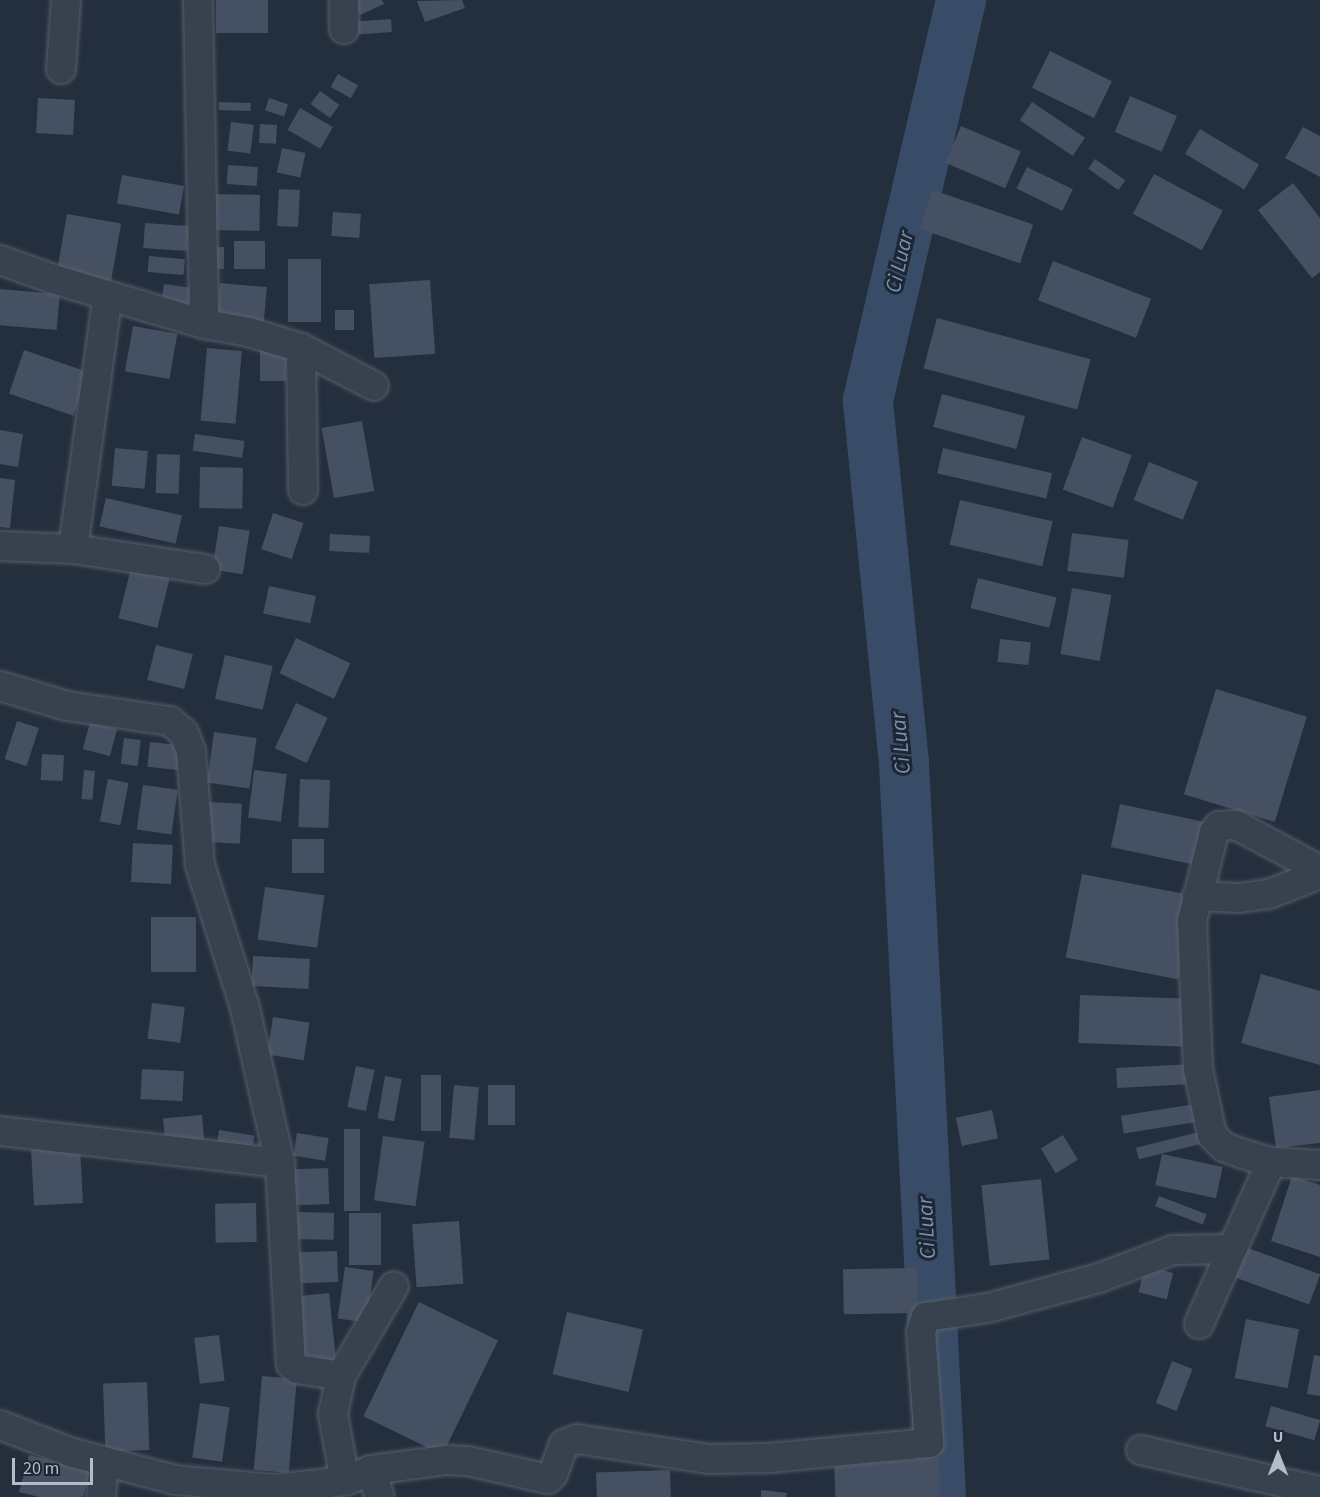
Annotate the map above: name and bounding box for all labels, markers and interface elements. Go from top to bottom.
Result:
water label: Ci Luar [880,229,920,295]
water label: Ci Luar [885,711,917,775]
water label: Ci Luar [912,1196,942,1260]
north arrow [1248,1425,1308,1485]
text: U [1273,1426,1283,1448]
scale bar [15,1446,96,1484]
text: 20 m [23,1456,59,1481]

